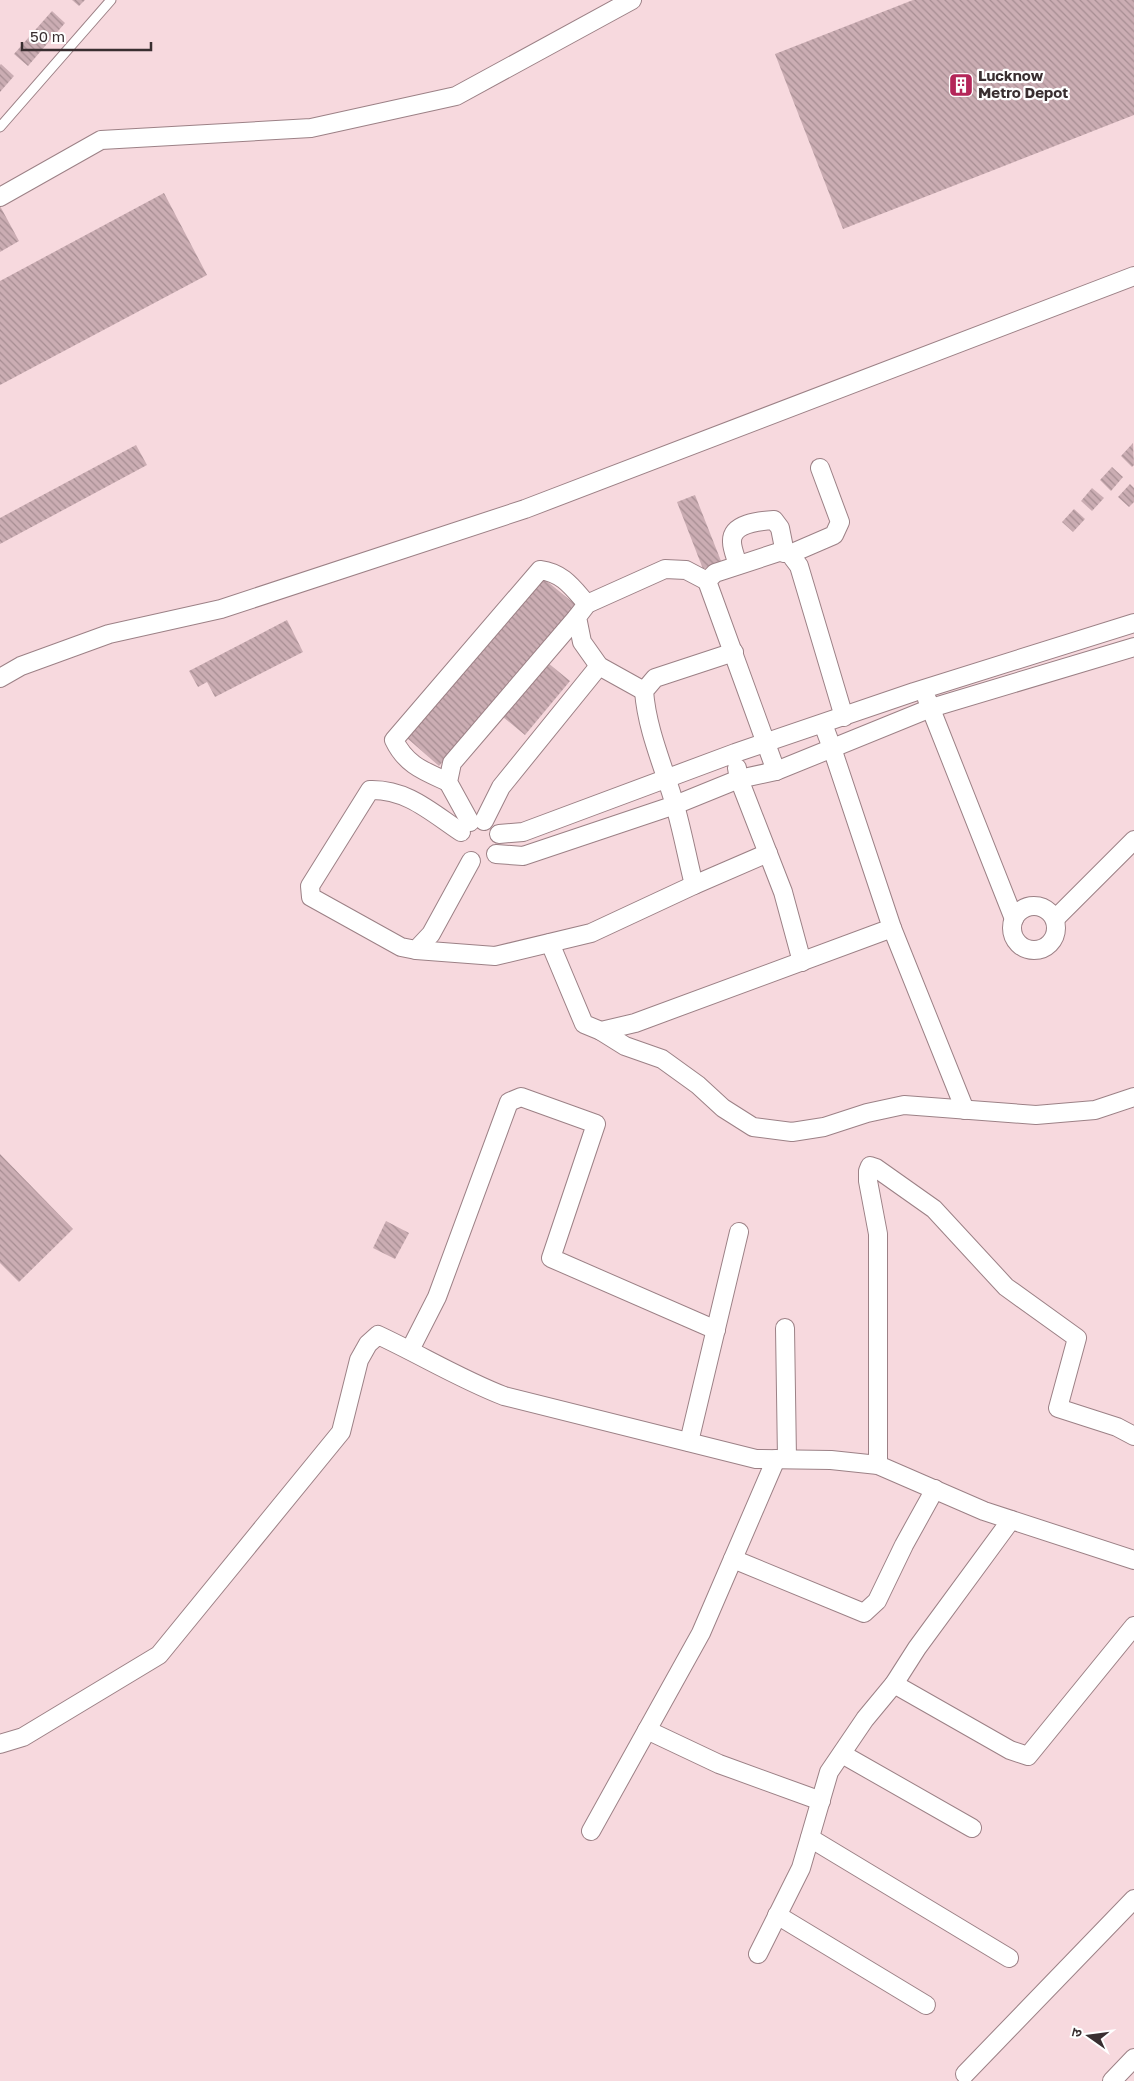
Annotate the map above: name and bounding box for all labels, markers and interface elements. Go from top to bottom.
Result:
scale bar [22,20,151,52]
text: 50 m [30,27,65,45]
place label: Lucknow Metro Depot [978,66,1068,101]
building icon: Lucknow Metro Depot [948,72,974,98]
north arrow [1064,2011,1114,2061]
text: उ [1067,2026,1085,2039]

